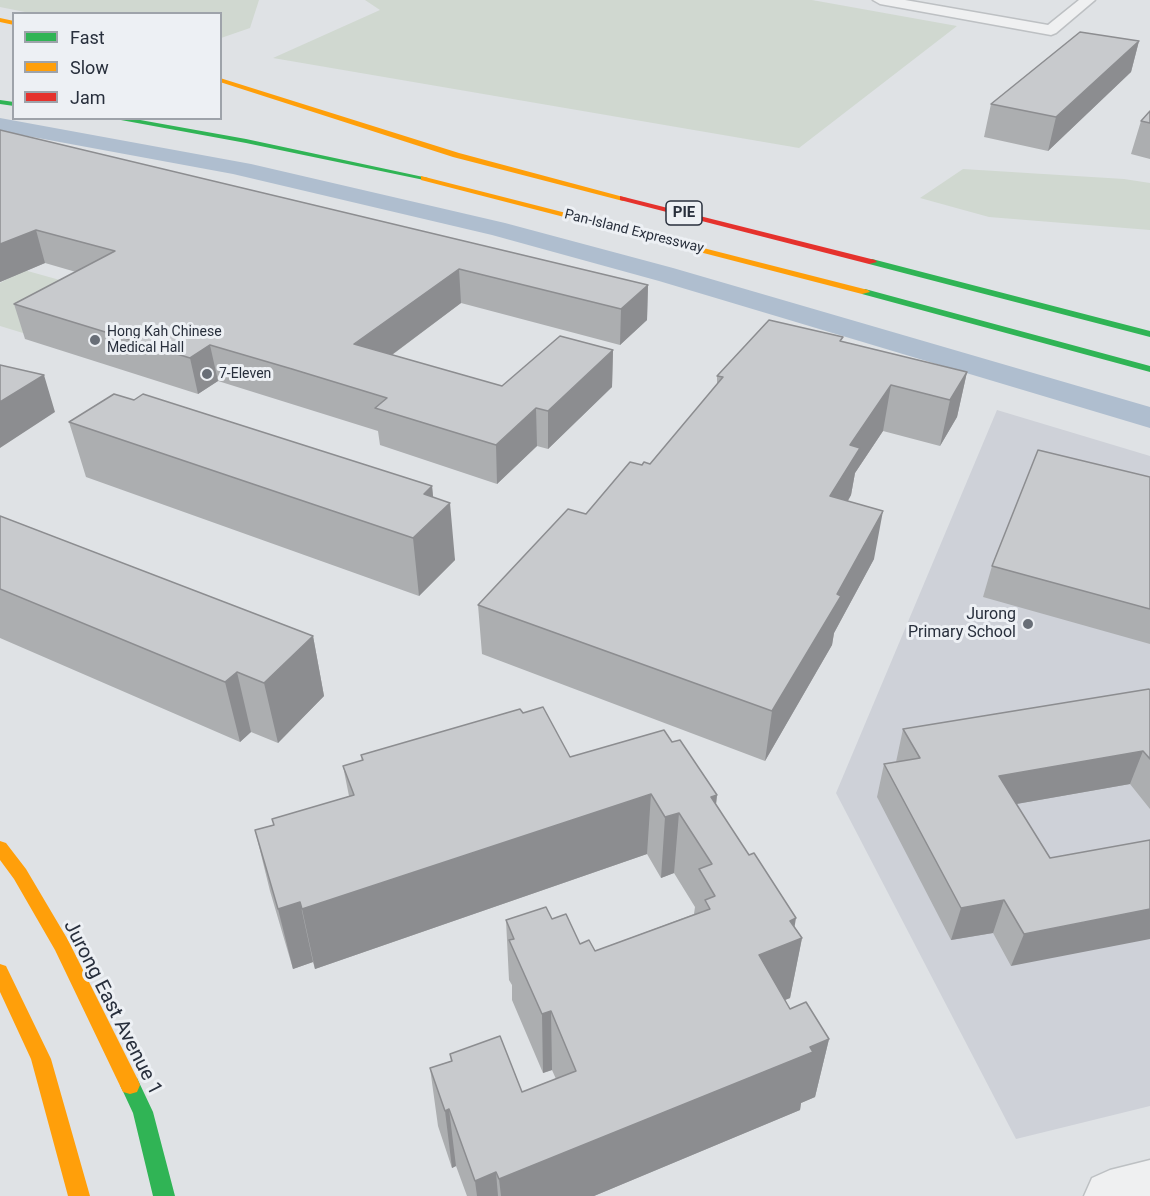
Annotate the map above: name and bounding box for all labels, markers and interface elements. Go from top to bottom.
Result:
legend [12,12,222,120]
text: Fast [70,27,105,48]
text: Slow [70,57,109,78]
text: Jam [70,87,106,108]
road number: PIE [666,201,702,225]
street label: Pan-Island Expressway [563,207,705,257]
place label: Hong Kah Chinese Medical Hall [107,324,222,356]
marker: Hong Kah Chinese Medical Hall [88,333,102,347]
place label: 7-Eleven [219,366,271,382]
marker: 7-Eleven [200,367,214,381]
place label: Jurong Primary School [908,605,1016,643]
marker: Jurong Primary School [1021,617,1035,631]
street label: Jurong East Avenue 1 [58,917,166,1099]

